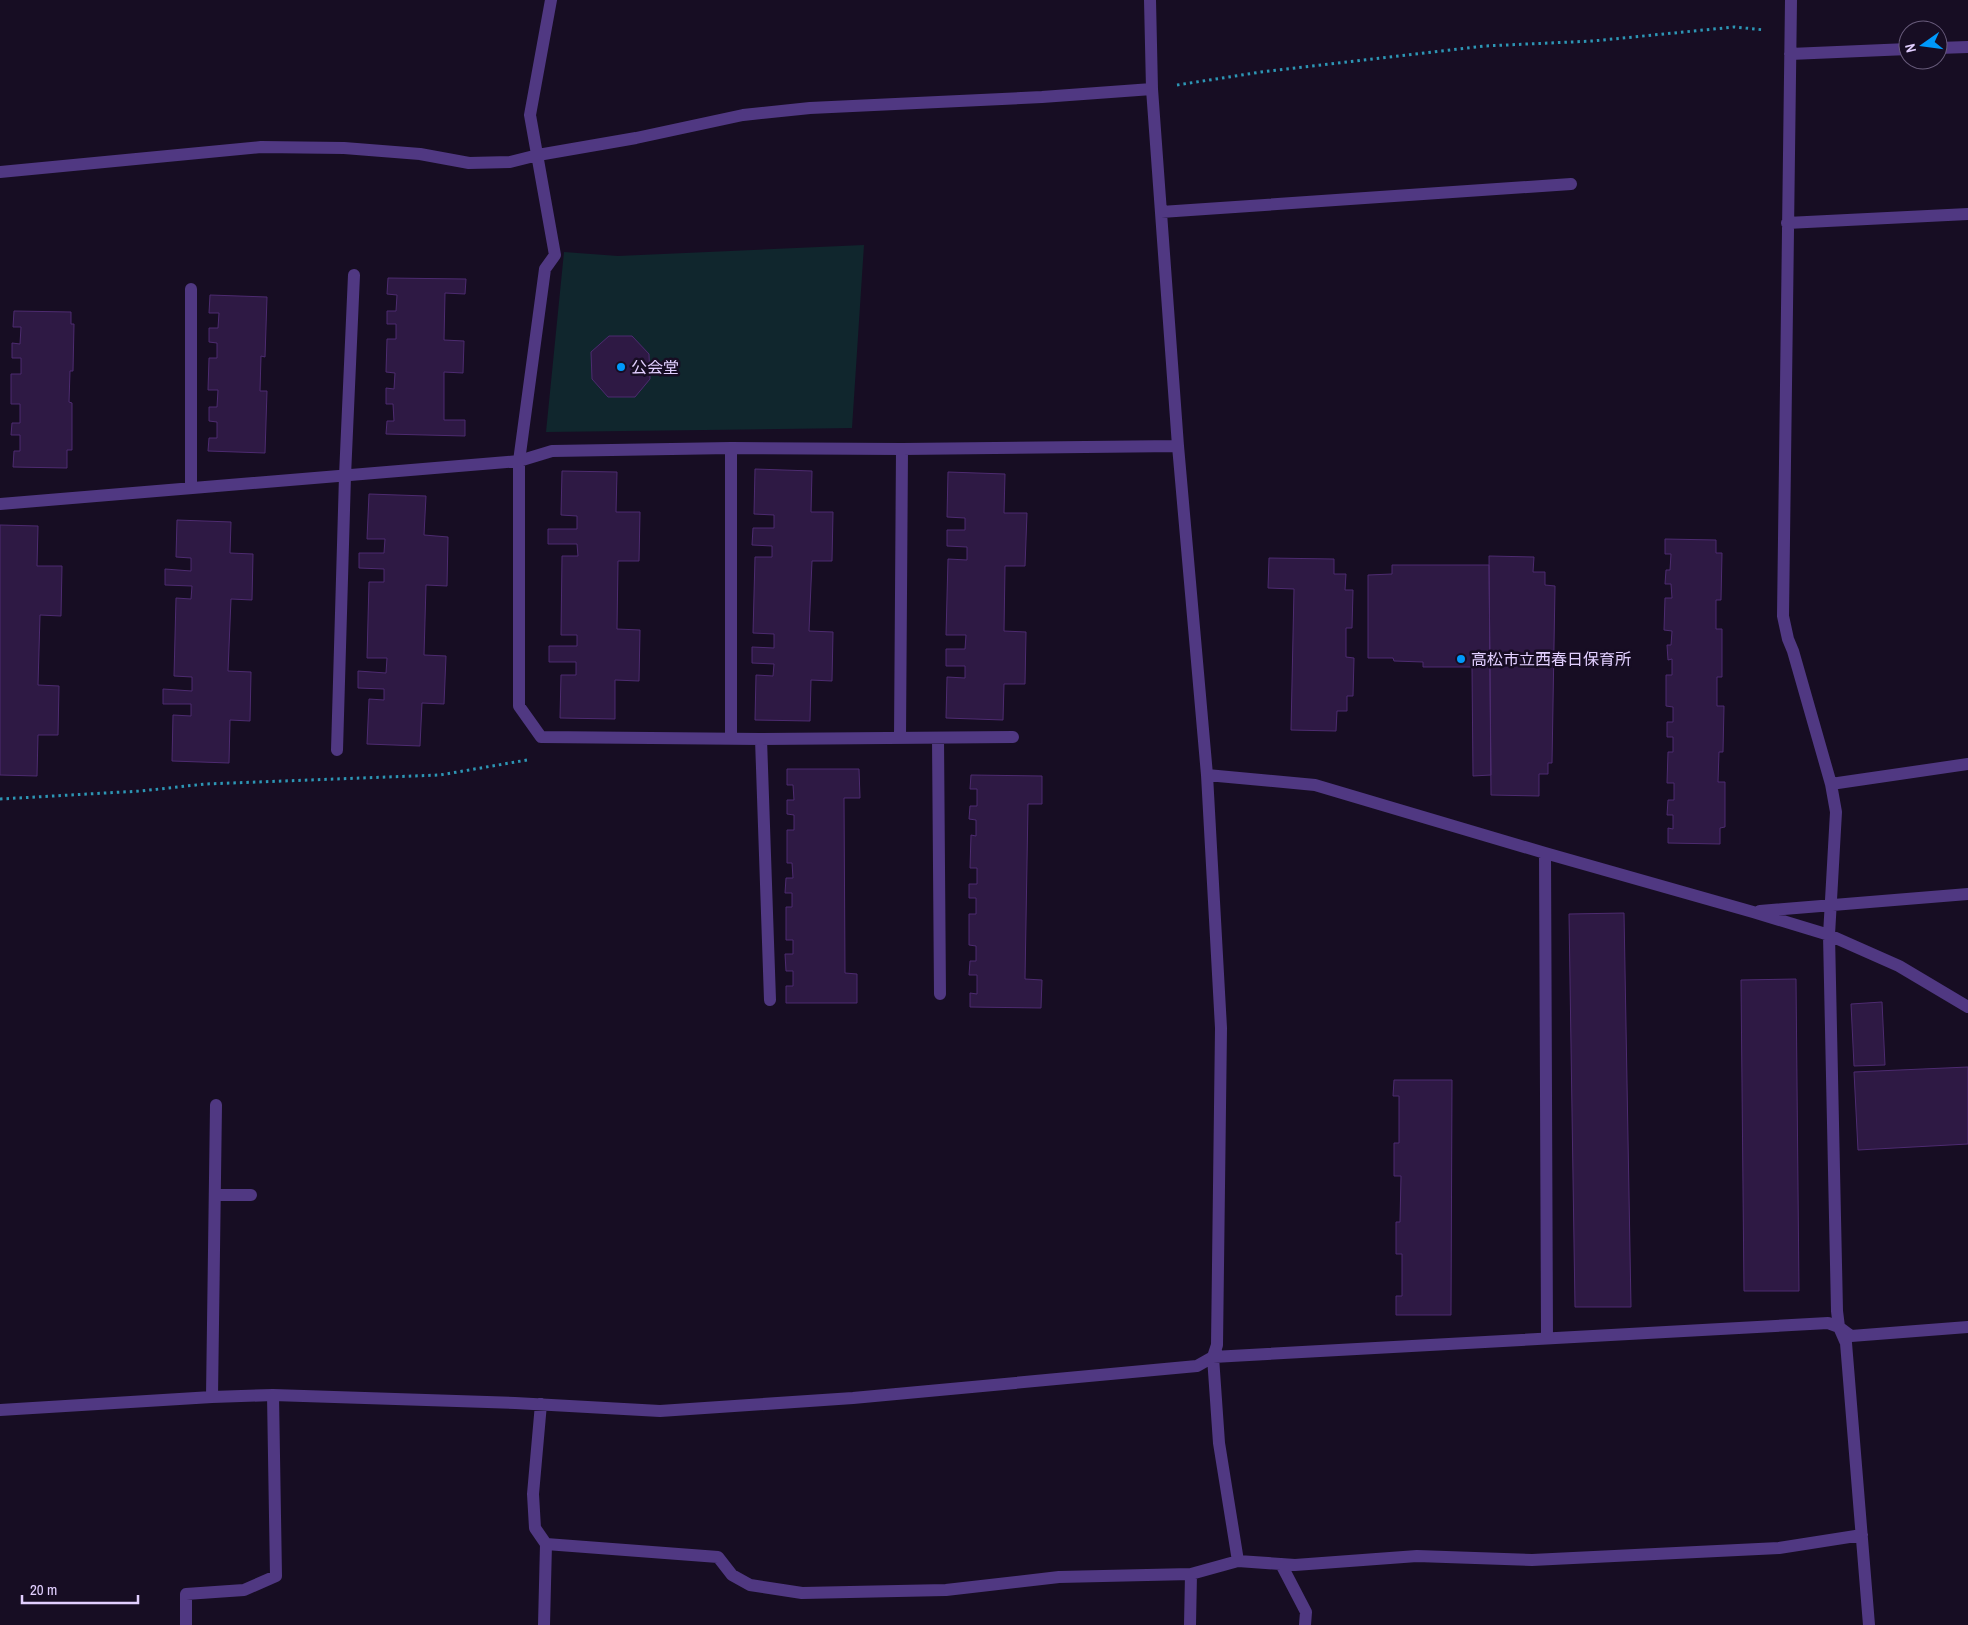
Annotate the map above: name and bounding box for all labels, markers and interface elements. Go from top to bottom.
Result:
north arrow [1898,20,1948,70]
text: N [1901,42,1920,54]
place label: 公会堂 [631,356,679,378]
marker: 公会堂 [615,361,627,373]
place label: 高松市立西春日保育所 [1471,648,1631,670]
marker: 高松市立西春日保育所 [1455,653,1467,665]
scale bar [22,1572,139,1604]
text: 20 m [30,1579,57,1600]

